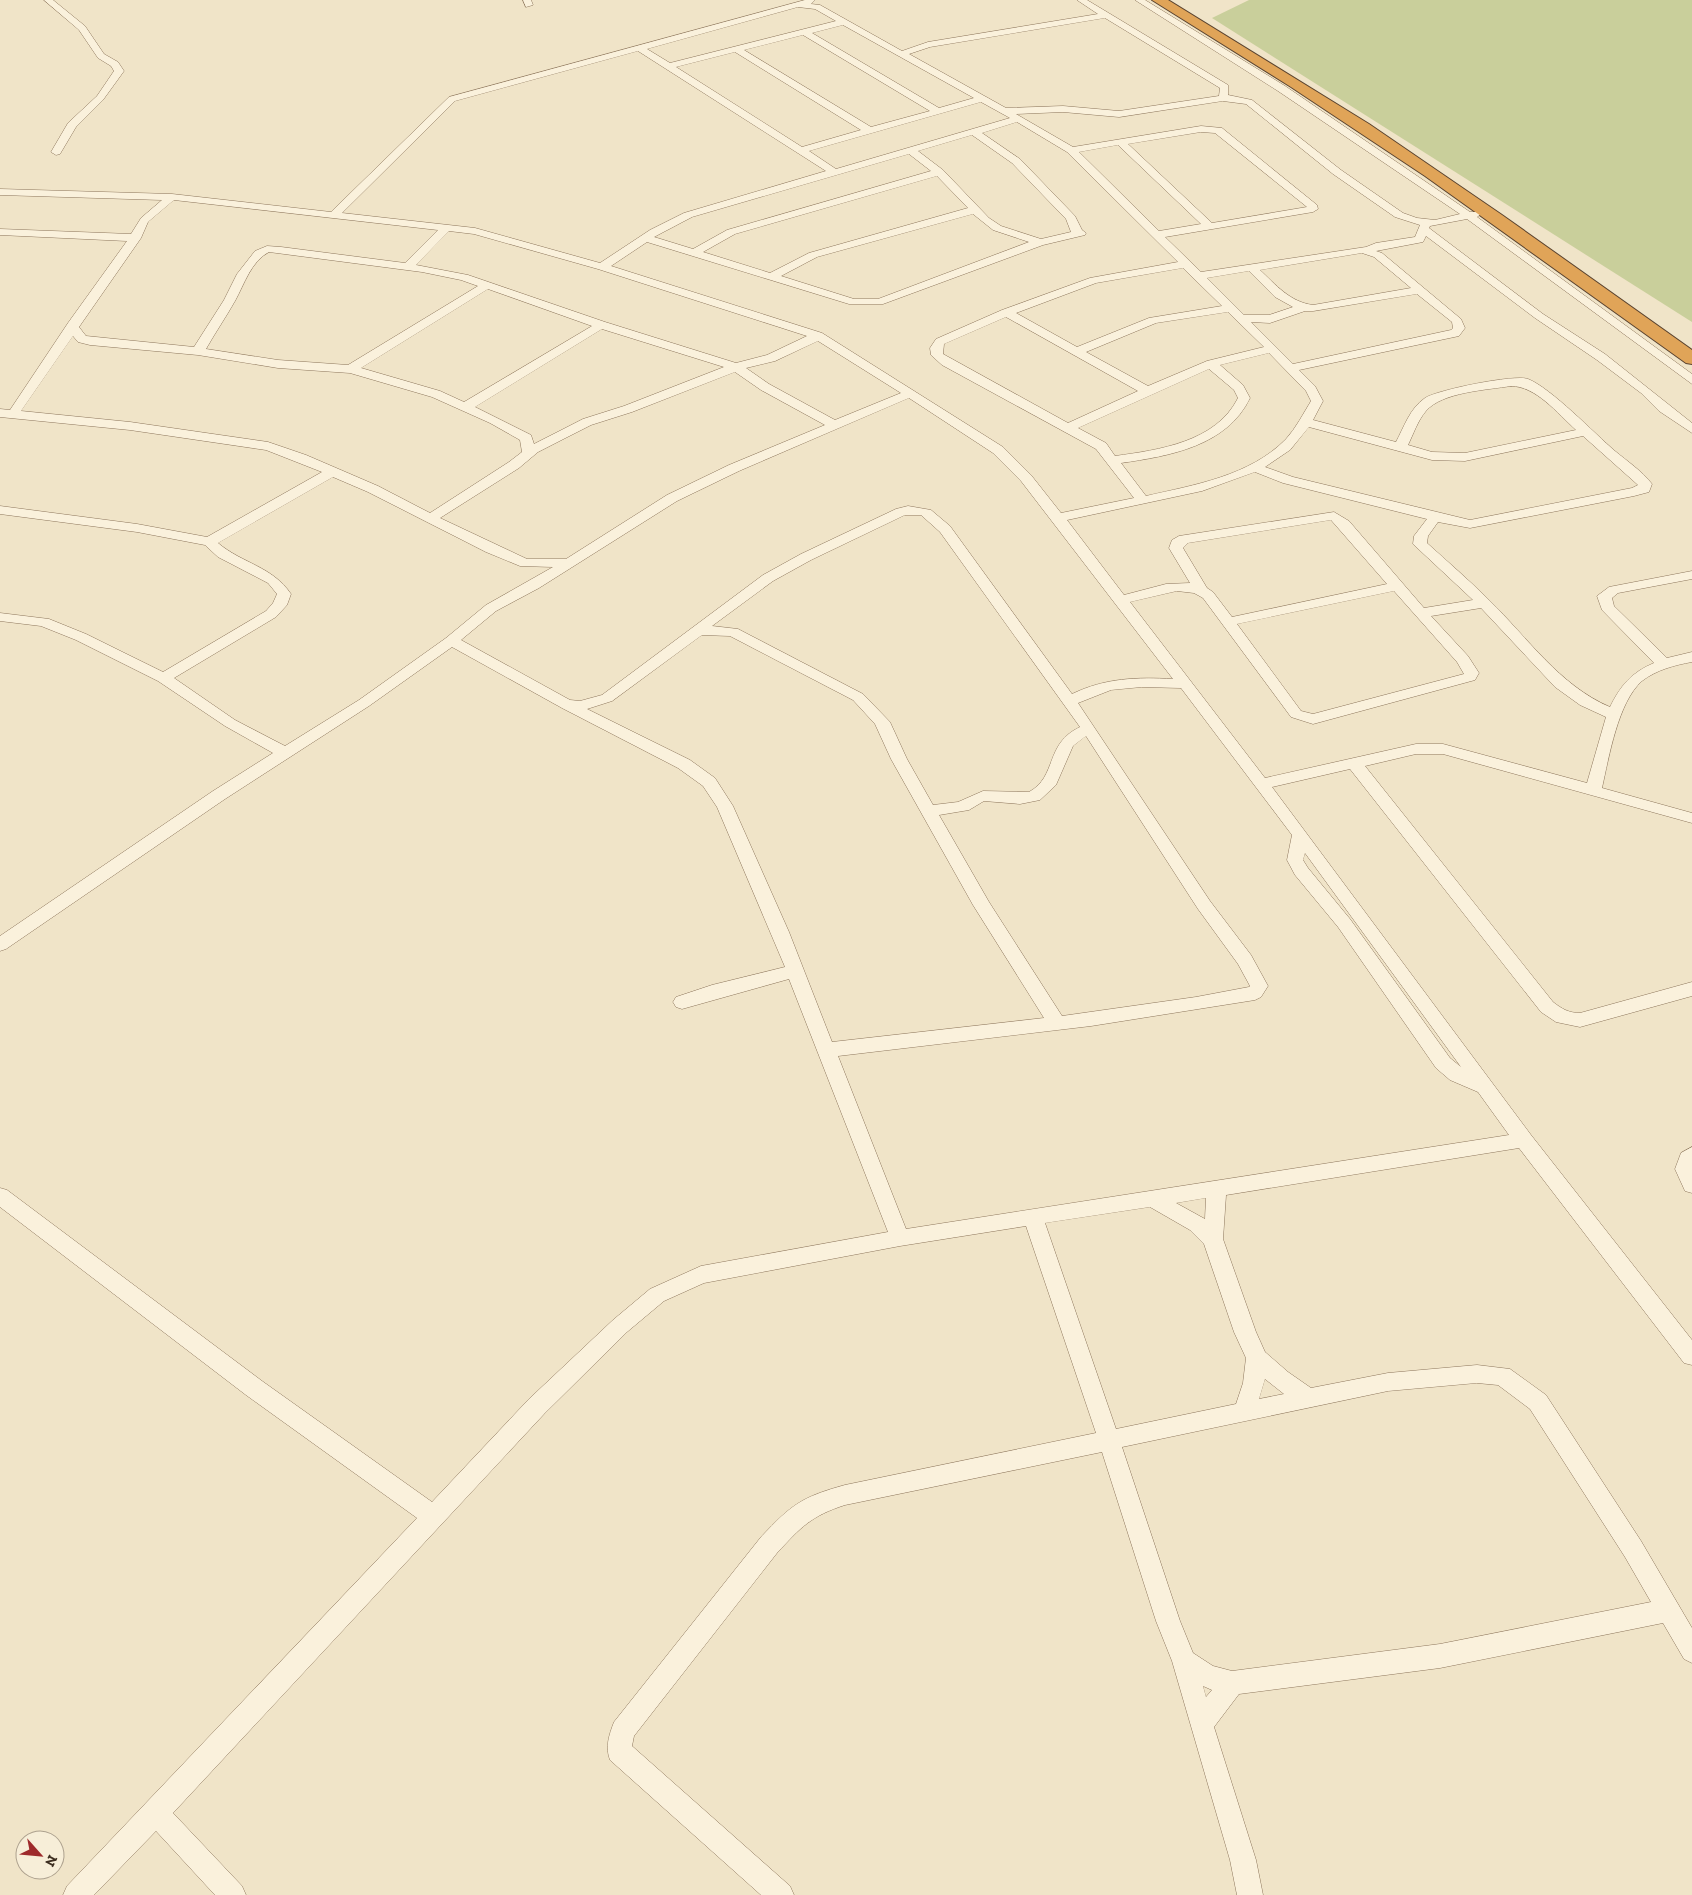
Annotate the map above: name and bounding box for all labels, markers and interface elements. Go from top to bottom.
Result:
north arrow [15,1830,65,1880]
text: N [41,1852,61,1870]

